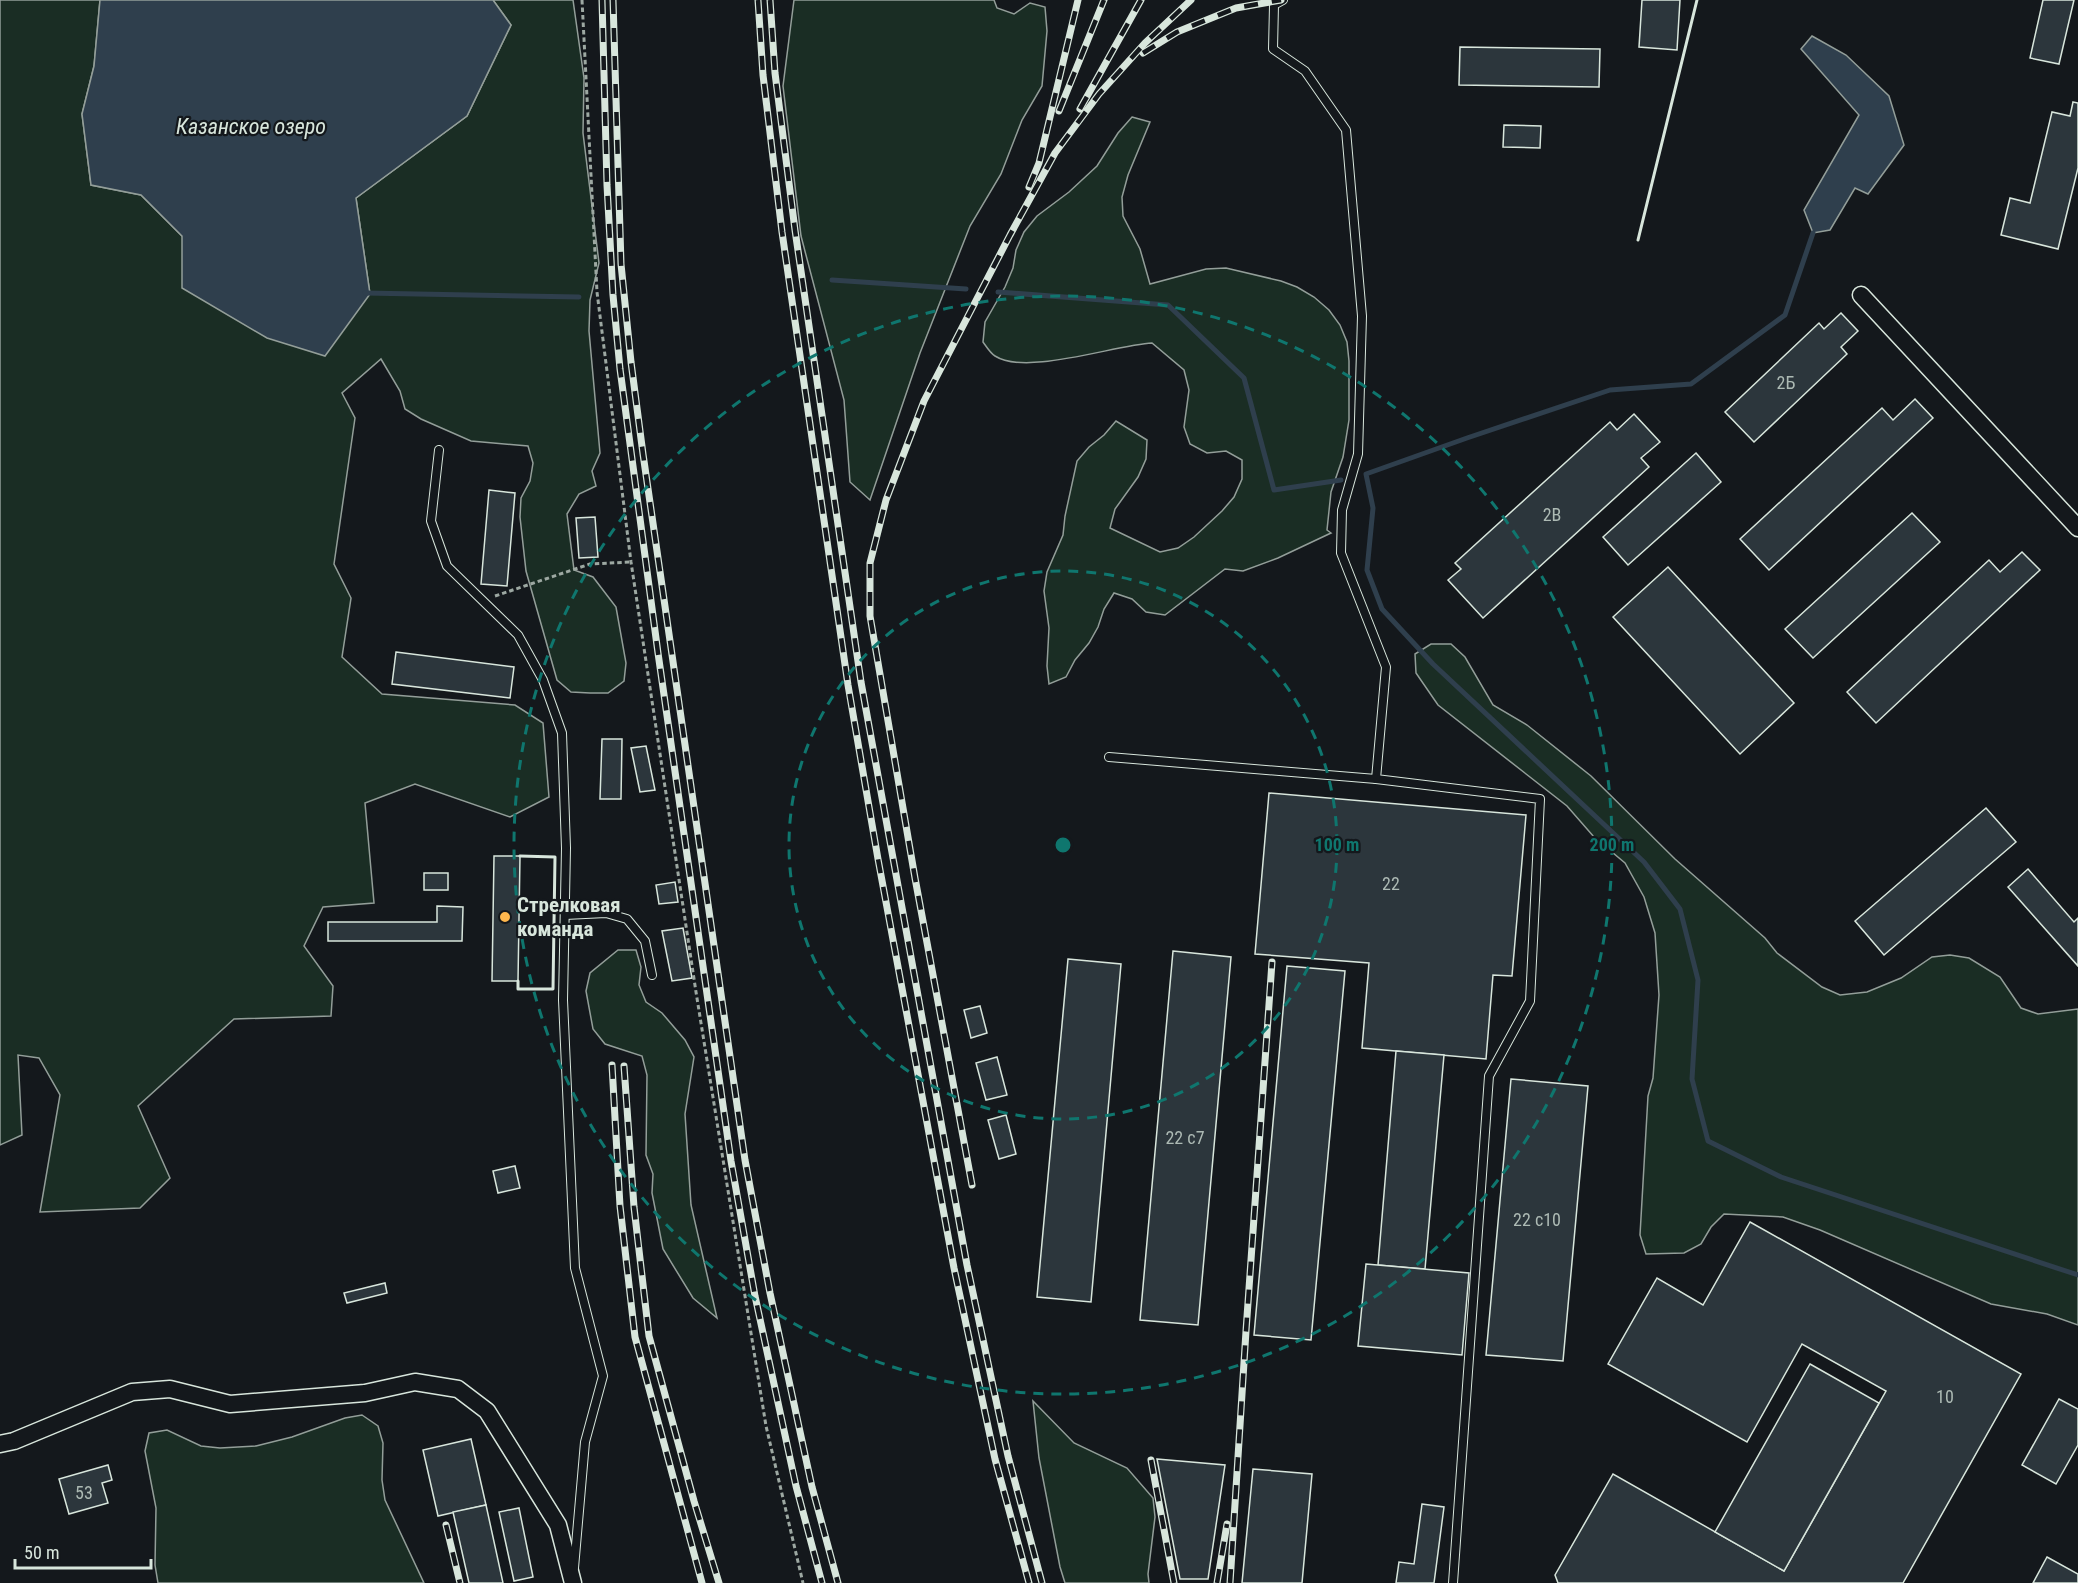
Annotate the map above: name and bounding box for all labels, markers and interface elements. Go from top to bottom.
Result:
water label: Казанское озеро [176,114,326,139]
house number: 2Б [1777,372,1795,393]
house number: 2В [1543,504,1561,525]
text: 100 m [1315,834,1359,855]
text: 200 m [1590,834,1634,855]
centre of rings [1053,835,1073,855]
house number: 22 [1382,873,1400,894]
place label: Стрелковая команда [517,893,621,941]
marker: Стрелковая команда [498,910,512,924]
house number: 22 с7 [1165,1127,1205,1148]
house number: 22 с10 [1513,1209,1561,1230]
house number: 10 [1936,1386,1954,1407]
house number: 53 [75,1482,93,1503]
scale bar [15,1532,152,1570]
text: 50 m [24,1542,59,1563]

